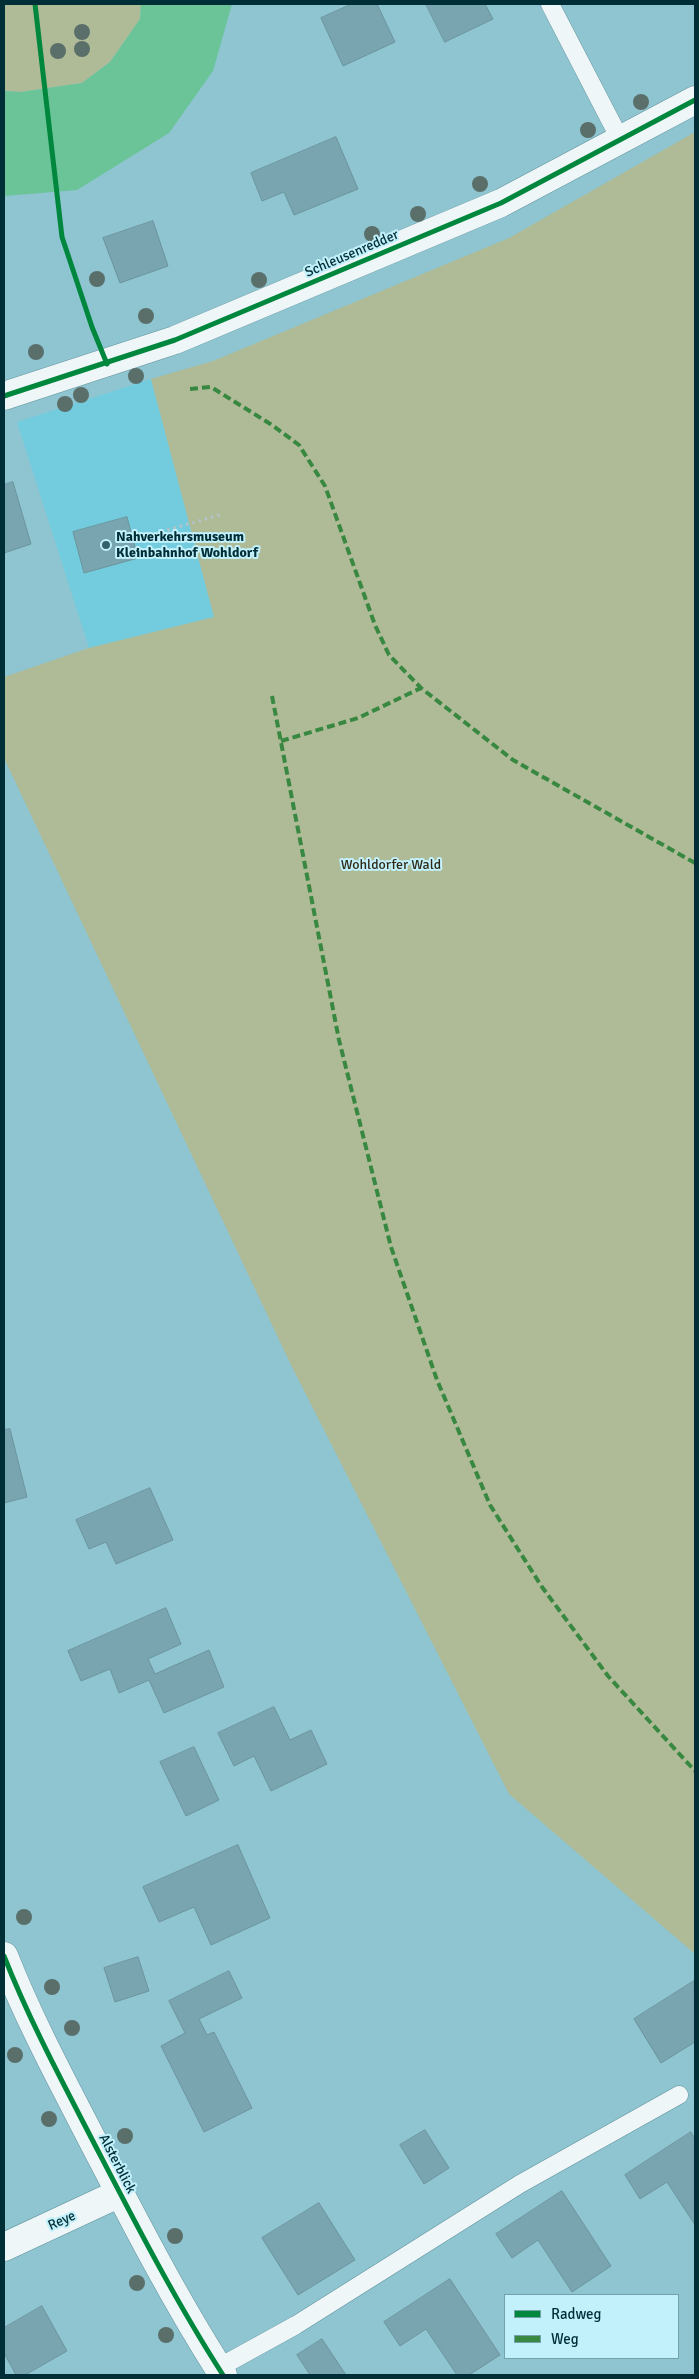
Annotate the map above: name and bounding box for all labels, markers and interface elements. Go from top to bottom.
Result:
street label: Schleusenredder [303,227,401,281]
place label: Nahverkehrsmuseum Kleinbahnhof Wohldorf [116,529,258,562]
marker: Nahverkehrsmuseum Kleinbahnhof Wohldorf [100,539,112,551]
park label: Wohldorfer Wald [341,857,441,873]
street label: Alsterblick [95,2131,139,2197]
street label: Reye [46,2208,78,2234]
legend [504,2294,679,2359]
text: Radweg [551,2305,601,2323]
text: Weg [551,2330,579,2348]

